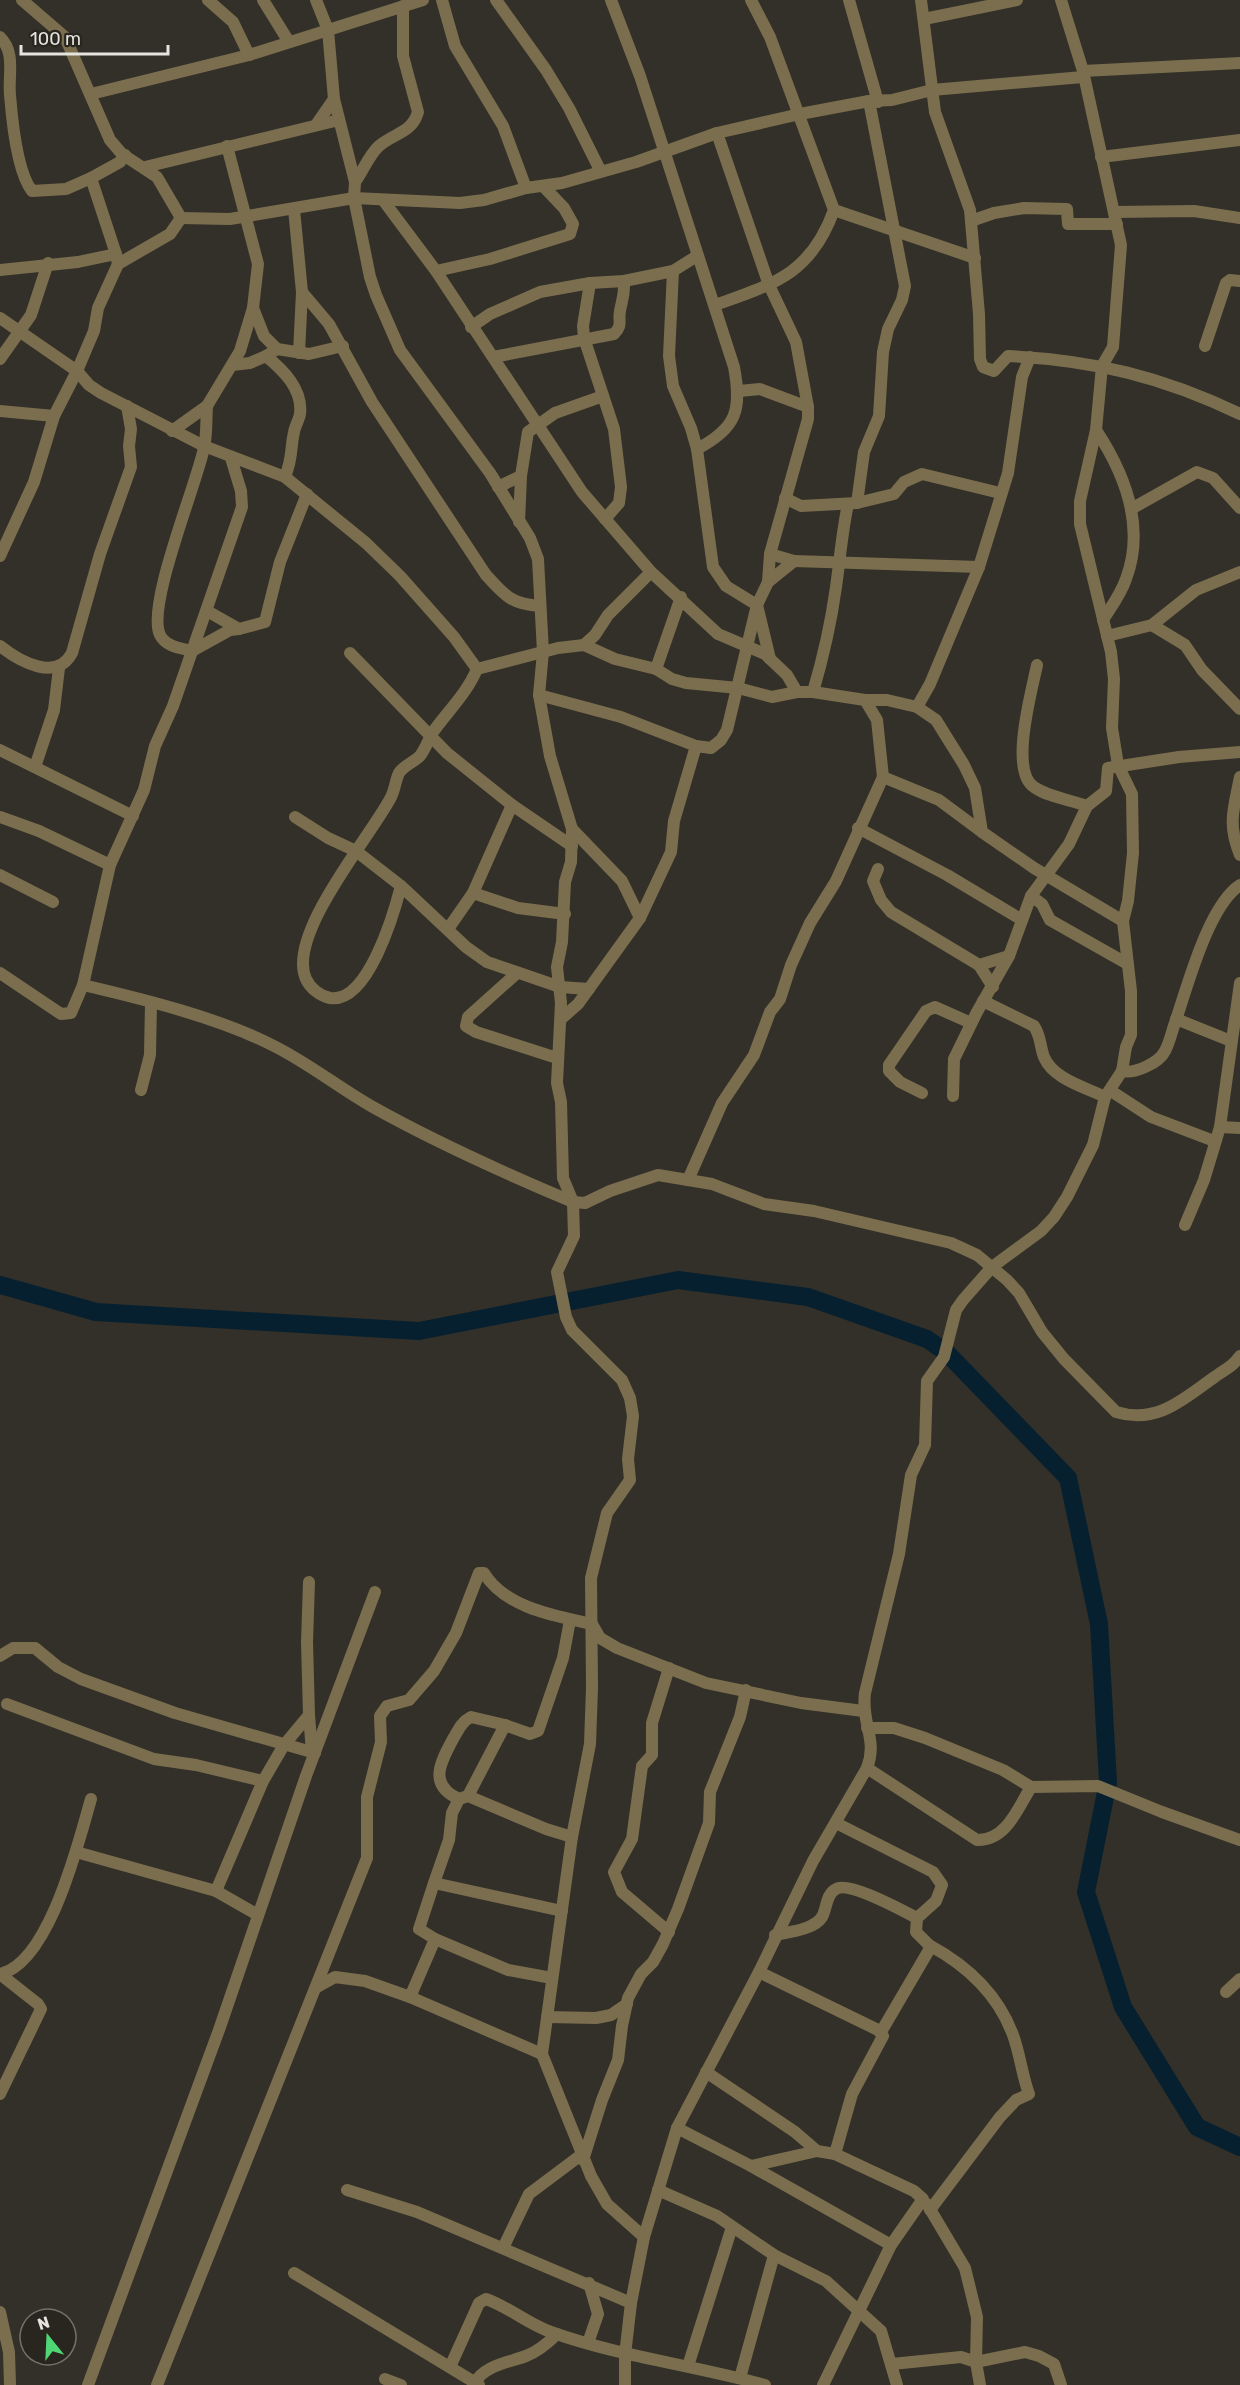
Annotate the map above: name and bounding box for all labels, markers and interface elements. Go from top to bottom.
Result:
scale bar [21,18,168,56]
text: 100 m [30,28,81,50]
north arrow [18,2307,78,2367]
text: N [35,2312,52,2334]

